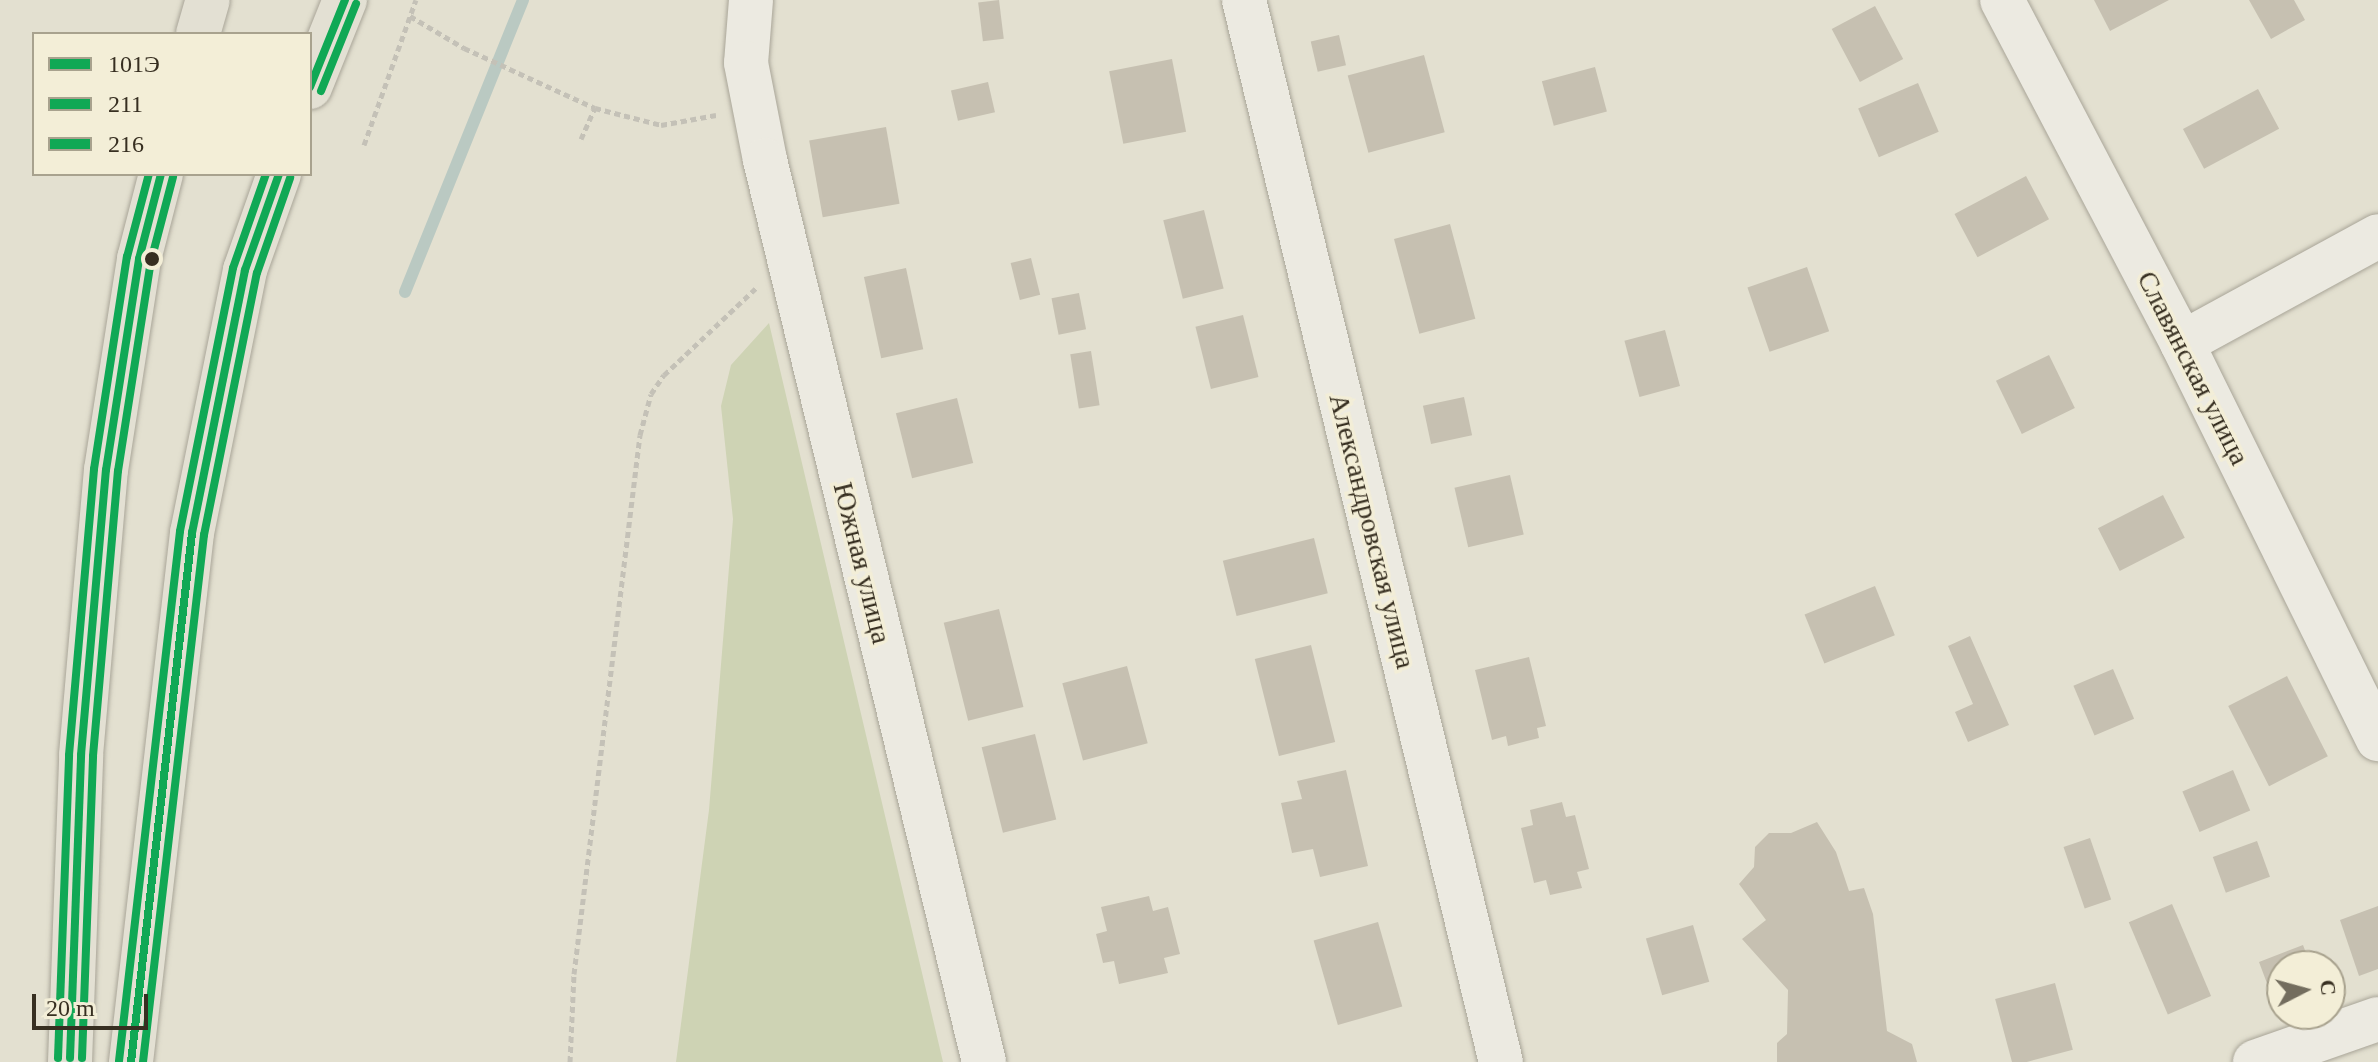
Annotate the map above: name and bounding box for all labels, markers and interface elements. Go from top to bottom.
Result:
legend [32,32,312,176]
text: 101Э [108,51,160,77]
text: 211 [108,91,143,117]
text: 216 [108,131,144,157]
unlabelled marker [144,251,160,267]
street label: Славянская улица [2130,266,2256,470]
street label: Александровская улица [1322,390,1422,672]
street label: Южная улица [826,479,898,647]
north arrow [2266,950,2346,1030]
scale bar [36,978,152,1028]
text: С [2315,978,2342,997]
text: 20 m [46,995,95,1021]

